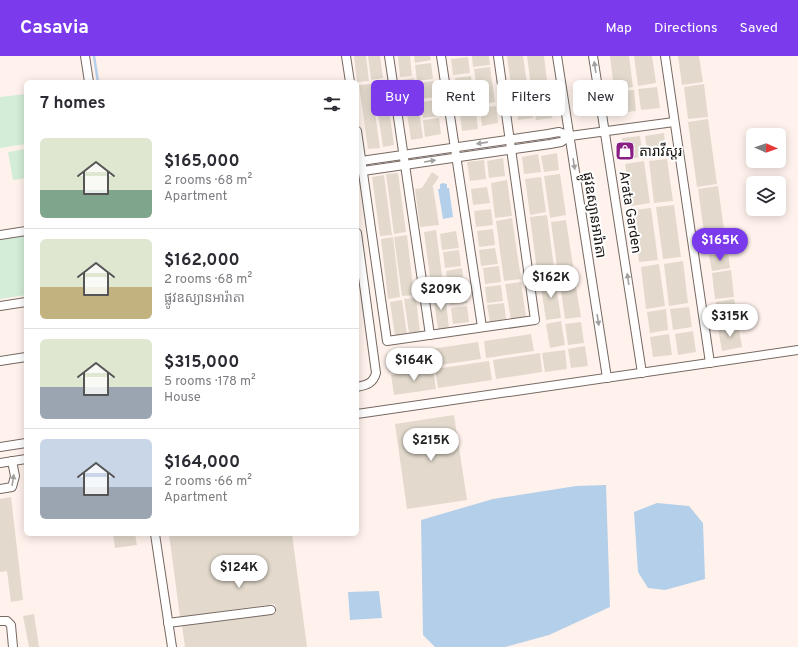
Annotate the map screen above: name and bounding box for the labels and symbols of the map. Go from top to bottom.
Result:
one-way arrow [592,61,598,73]
north arrow [746,128,786,168]
one-way arrow [476,140,488,146]
shop icon: តារាវីស្តរ [614,140,636,162]
place label: តារាវីស្តរ [639,142,682,161]
one-way arrow [424,158,436,164]
one-way arrow [571,158,577,170]
street label: Arata Garden [615,170,644,255]
street label: ផ្លូវឧស្យានអារ៉ាតា [576,171,609,260]
pin: $165K [692,228,748,262]
pin: $162K [523,265,579,299]
one-way arrow [624,273,630,285]
pin: $209K [413,277,469,311]
pin: $315K [702,304,758,338]
one-way arrow [595,314,601,326]
pin: $164K [386,348,442,382]
pin: $215K [403,428,459,462]
one-way arrow [10,474,16,486]
pin: $124K [211,555,267,589]

